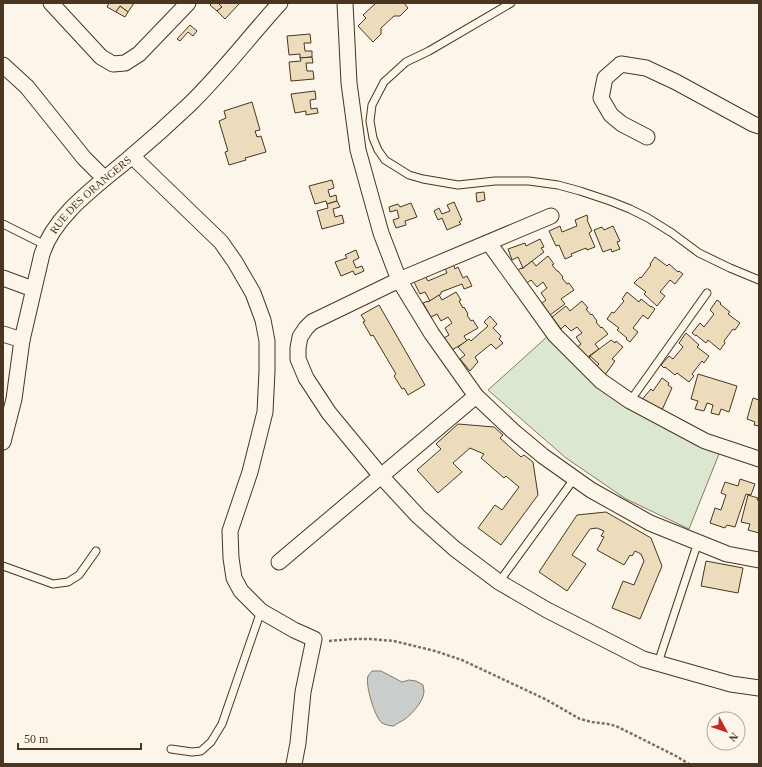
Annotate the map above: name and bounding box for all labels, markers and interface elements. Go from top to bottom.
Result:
street label: RUE DES ORANGERS [47,153,134,236]
north arrow [706,711,746,751]
scale bar [18,725,141,751]
text: N [726,731,741,744]
text: 50 m [24,732,49,746]

